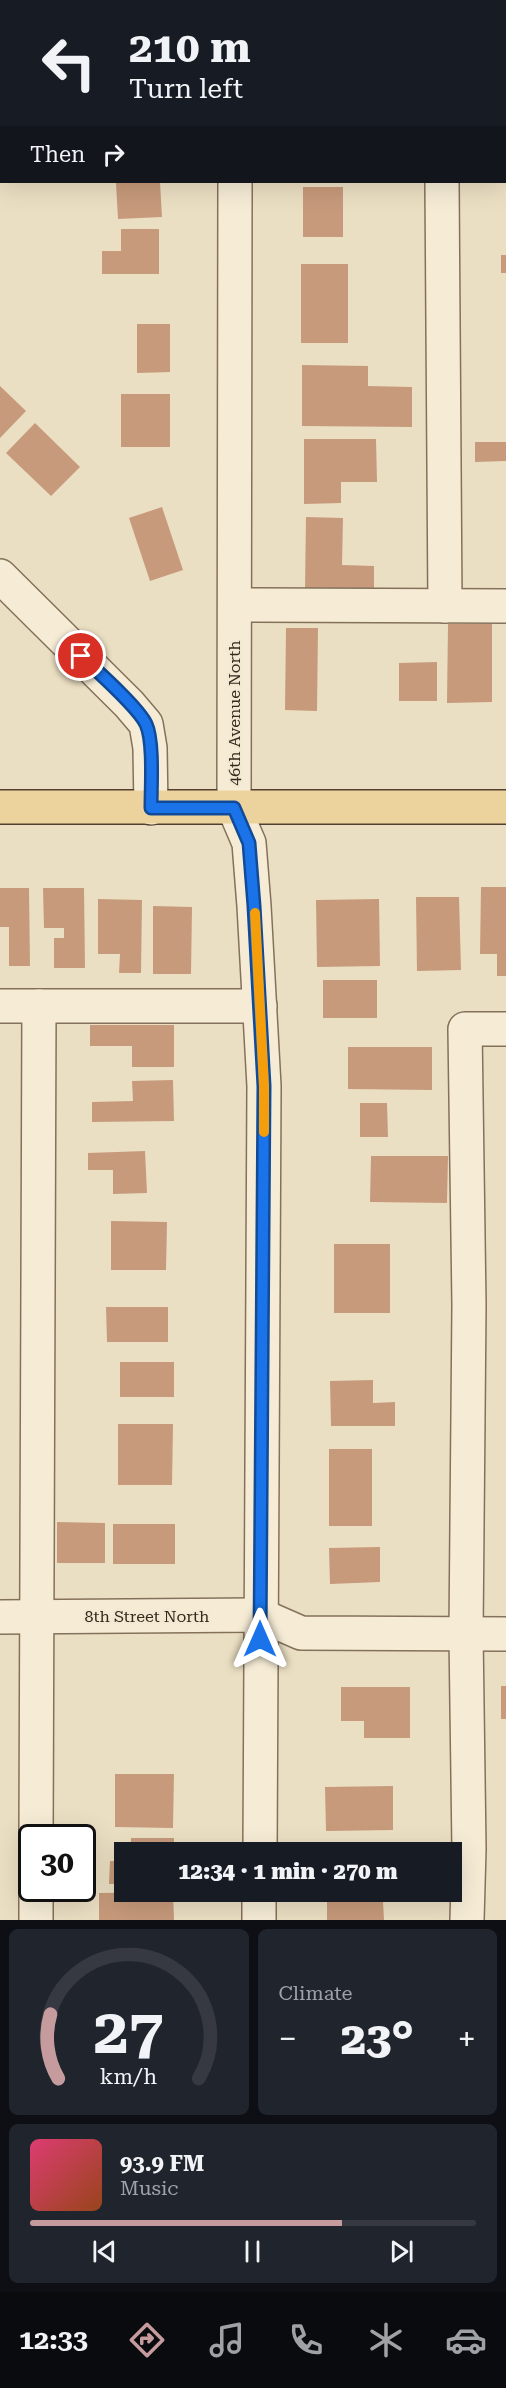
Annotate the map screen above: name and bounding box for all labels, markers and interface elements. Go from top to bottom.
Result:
text: 210 m [129,23,251,72]
icon: left [30,24,108,102]
text: Turn left [129,73,243,105]
icon: right [97,138,130,171]
text: Then [30,142,85,167]
pin [55,630,106,681]
icon: arrive [64,639,97,672]
street label: 46th Avenue North [225,640,244,786]
street label: 8th Street North [85,1607,209,1626]
position arrow [228,1607,292,1671]
speed limit sign: 30 [18,1824,96,1902]
text: 12:34 · 1 min · 270 m [178,1859,398,1884]
text: Climate [279,1981,353,2005]
text: 27 [94,1995,164,2068]
text: 23° [341,2012,414,2065]
text: − [279,2019,297,2058]
text: + [458,2019,476,2058]
text: km/h [100,2064,158,2089]
text: 93.9 FM [120,2151,204,2176]
text: Music [120,2176,179,2200]
icon: previous [88,2235,121,2268]
icon: pause [236,2235,269,2268]
icon: next [385,2235,418,2268]
icon: directions [126,2319,168,2361]
icon: music [206,2319,248,2361]
icon: phone [285,2319,327,2361]
icon: climate [365,2319,407,2361]
icon: car [445,2319,487,2361]
text: 12:33 [19,2324,88,2356]

